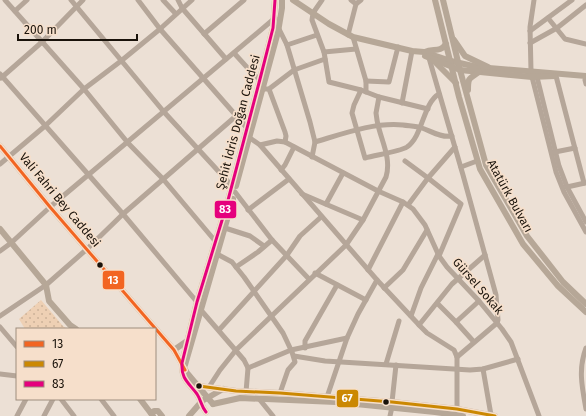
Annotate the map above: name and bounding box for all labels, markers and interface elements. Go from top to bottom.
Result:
scale bar [18,16,137,42]
text: 200 m [24,23,57,37]
street label: Şehit İdris Doğan Caddesi [212,53,263,191]
street label: Vali Fahri Bey Caddesi [17,150,103,250]
street label: Atatürk Bulvarı [484,157,536,235]
line badge: 83 [214,200,237,219]
text: 83 [219,203,231,216]
street label: Gürsel Sokak [450,255,507,318]
unlabelled marker [95,260,105,270]
line badge: 13 [102,270,125,290]
text: 13 [108,274,119,287]
legend [16,328,156,400]
text: 13 [52,337,63,351]
text: 67 [52,357,63,371]
text: 83 [52,377,65,391]
unlabelled marker [194,381,204,391]
line badge: 67 [336,389,359,408]
text: 67 [341,392,353,405]
unlabelled marker [381,397,391,407]

